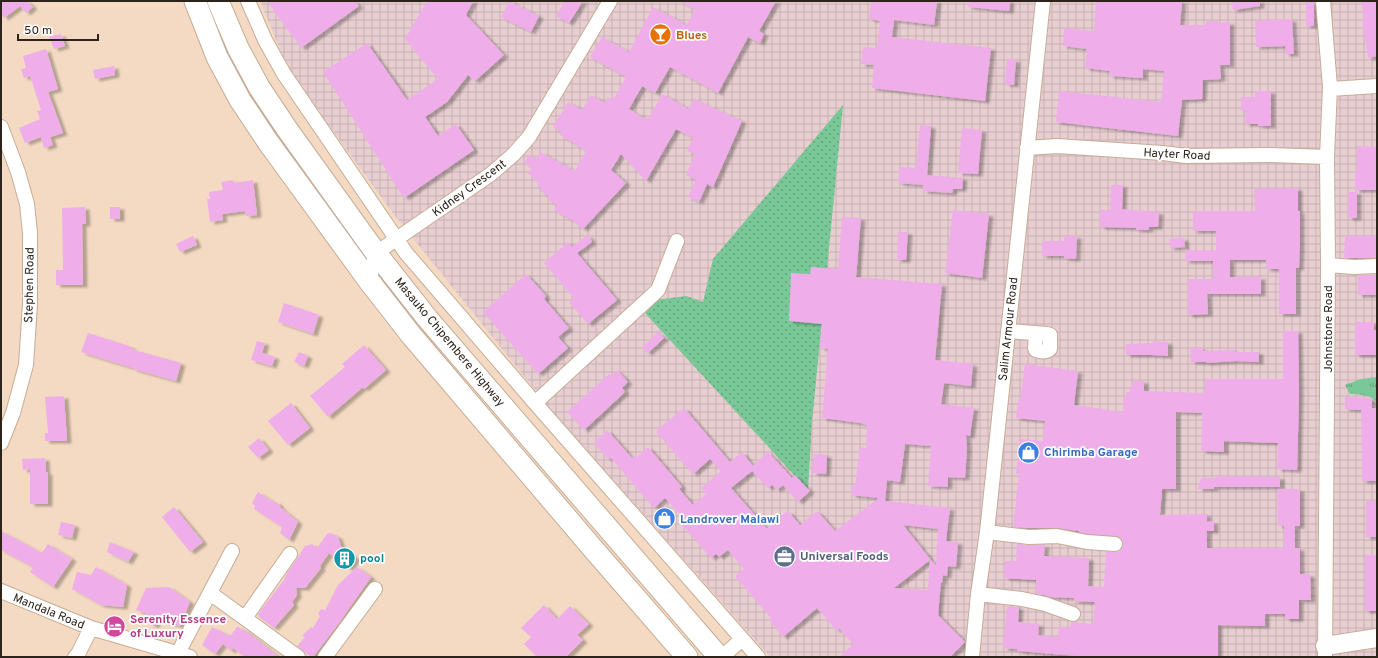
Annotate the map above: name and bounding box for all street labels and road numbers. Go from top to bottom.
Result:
street label: Hayter Road [1143,145,1211,165]
street label: Kidney Crescent [429,157,510,221]
street label: Stephen Road [21,247,39,323]
street label: Masauko Chipembere Highway [390,275,508,411]
street label: Salim Armour Road [996,276,1022,382]
street label: Johnstone Road [1321,285,1337,373]
street label: Mandala Road [10,590,87,634]

